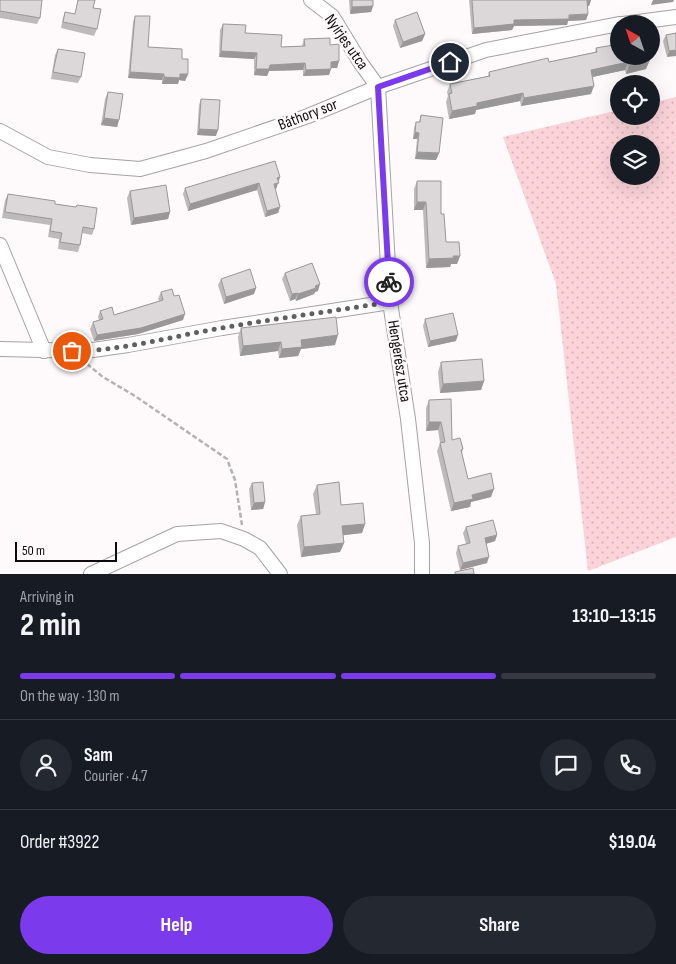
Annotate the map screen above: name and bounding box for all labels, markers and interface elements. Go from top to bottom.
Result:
street label: Nyírjes utca [320,11,372,73]
north arrow [610,15,660,65]
map controls [610,15,660,185]
pin [429,41,471,83]
icon: home [436,48,464,76]
button: locate [610,75,660,125]
street label: Báthory sor [276,95,341,135]
button: layers [610,135,660,185]
courier [364,257,414,307]
icon: bike [375,268,403,296]
street label: Hengerész utca [383,319,415,403]
pin [51,330,93,372]
icon: bag [58,337,86,365]
scale bar [15,539,118,562]
text: 50 m [22,542,45,559]
text: Arriving in [20,588,74,607]
text: 13:10–13:15 [572,605,656,628]
text: 2 min [20,606,81,645]
text: On the way · 130 m [20,687,119,706]
button: person [20,739,72,791]
button: chat [540,739,592,791]
button: phone [604,739,656,791]
text: Sam [84,744,113,767]
text: Courier · 4.7 [84,767,147,786]
text: Order #3922 [20,831,99,854]
text: $19.04 [608,831,656,854]
button: Help [20,896,333,954]
button: Share [343,896,656,954]

